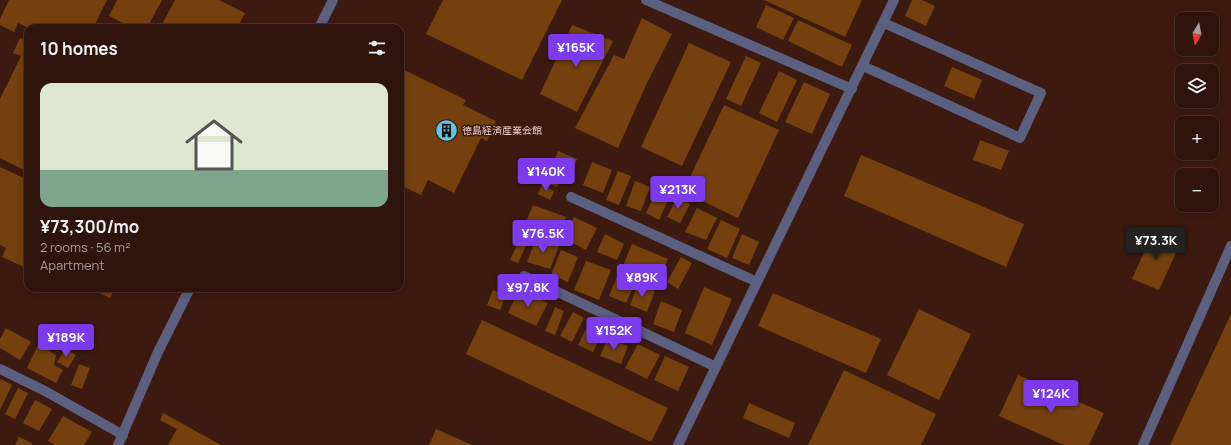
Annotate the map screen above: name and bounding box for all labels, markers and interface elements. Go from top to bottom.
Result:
north arrow [1175,12,1219,56]
map controls [1175,12,1219,212]
pin: ¥165K [548,34,604,68]
text: 10 homes [40,37,118,60]
icon: filters [366,37,388,59]
text: ¥165K [557,38,595,56]
button: layers [1175,64,1219,108]
icon: home [178,109,250,181]
button: + [1175,116,1219,160]
building icon: 徳島経済産業会館 [433,117,459,143]
place label: 徳島経済産業会館 [462,123,542,137]
pin: ¥140K [518,158,574,192]
text: ¥140K [527,162,565,180]
button: − [1175,168,1219,212]
pin: ¥213K [650,176,706,210]
text: ¥213K [659,180,697,198]
text: ¥73,300/mo [40,215,139,238]
pin: ¥76.5K [510,220,576,254]
text: ¥76.5K [522,224,564,242]
pin: ¥73.3K [1123,227,1189,261]
text: ¥73.3K [1135,231,1177,249]
text: 2 rooms · 56 m² [40,238,130,256]
text: Apartment [40,256,104,274]
pin: ¥89K [618,264,666,298]
text: ¥89K [626,268,658,286]
pin: ¥97.8K [495,274,561,308]
text: ¥97.8K [506,278,550,296]
pin: ¥152K [586,317,642,351]
text: ¥152K [595,321,633,339]
pin: ¥189K [38,324,94,358]
text: ¥189K [47,328,85,346]
pin: ¥124K [1023,380,1079,414]
text: ¥124K [1032,384,1070,402]

